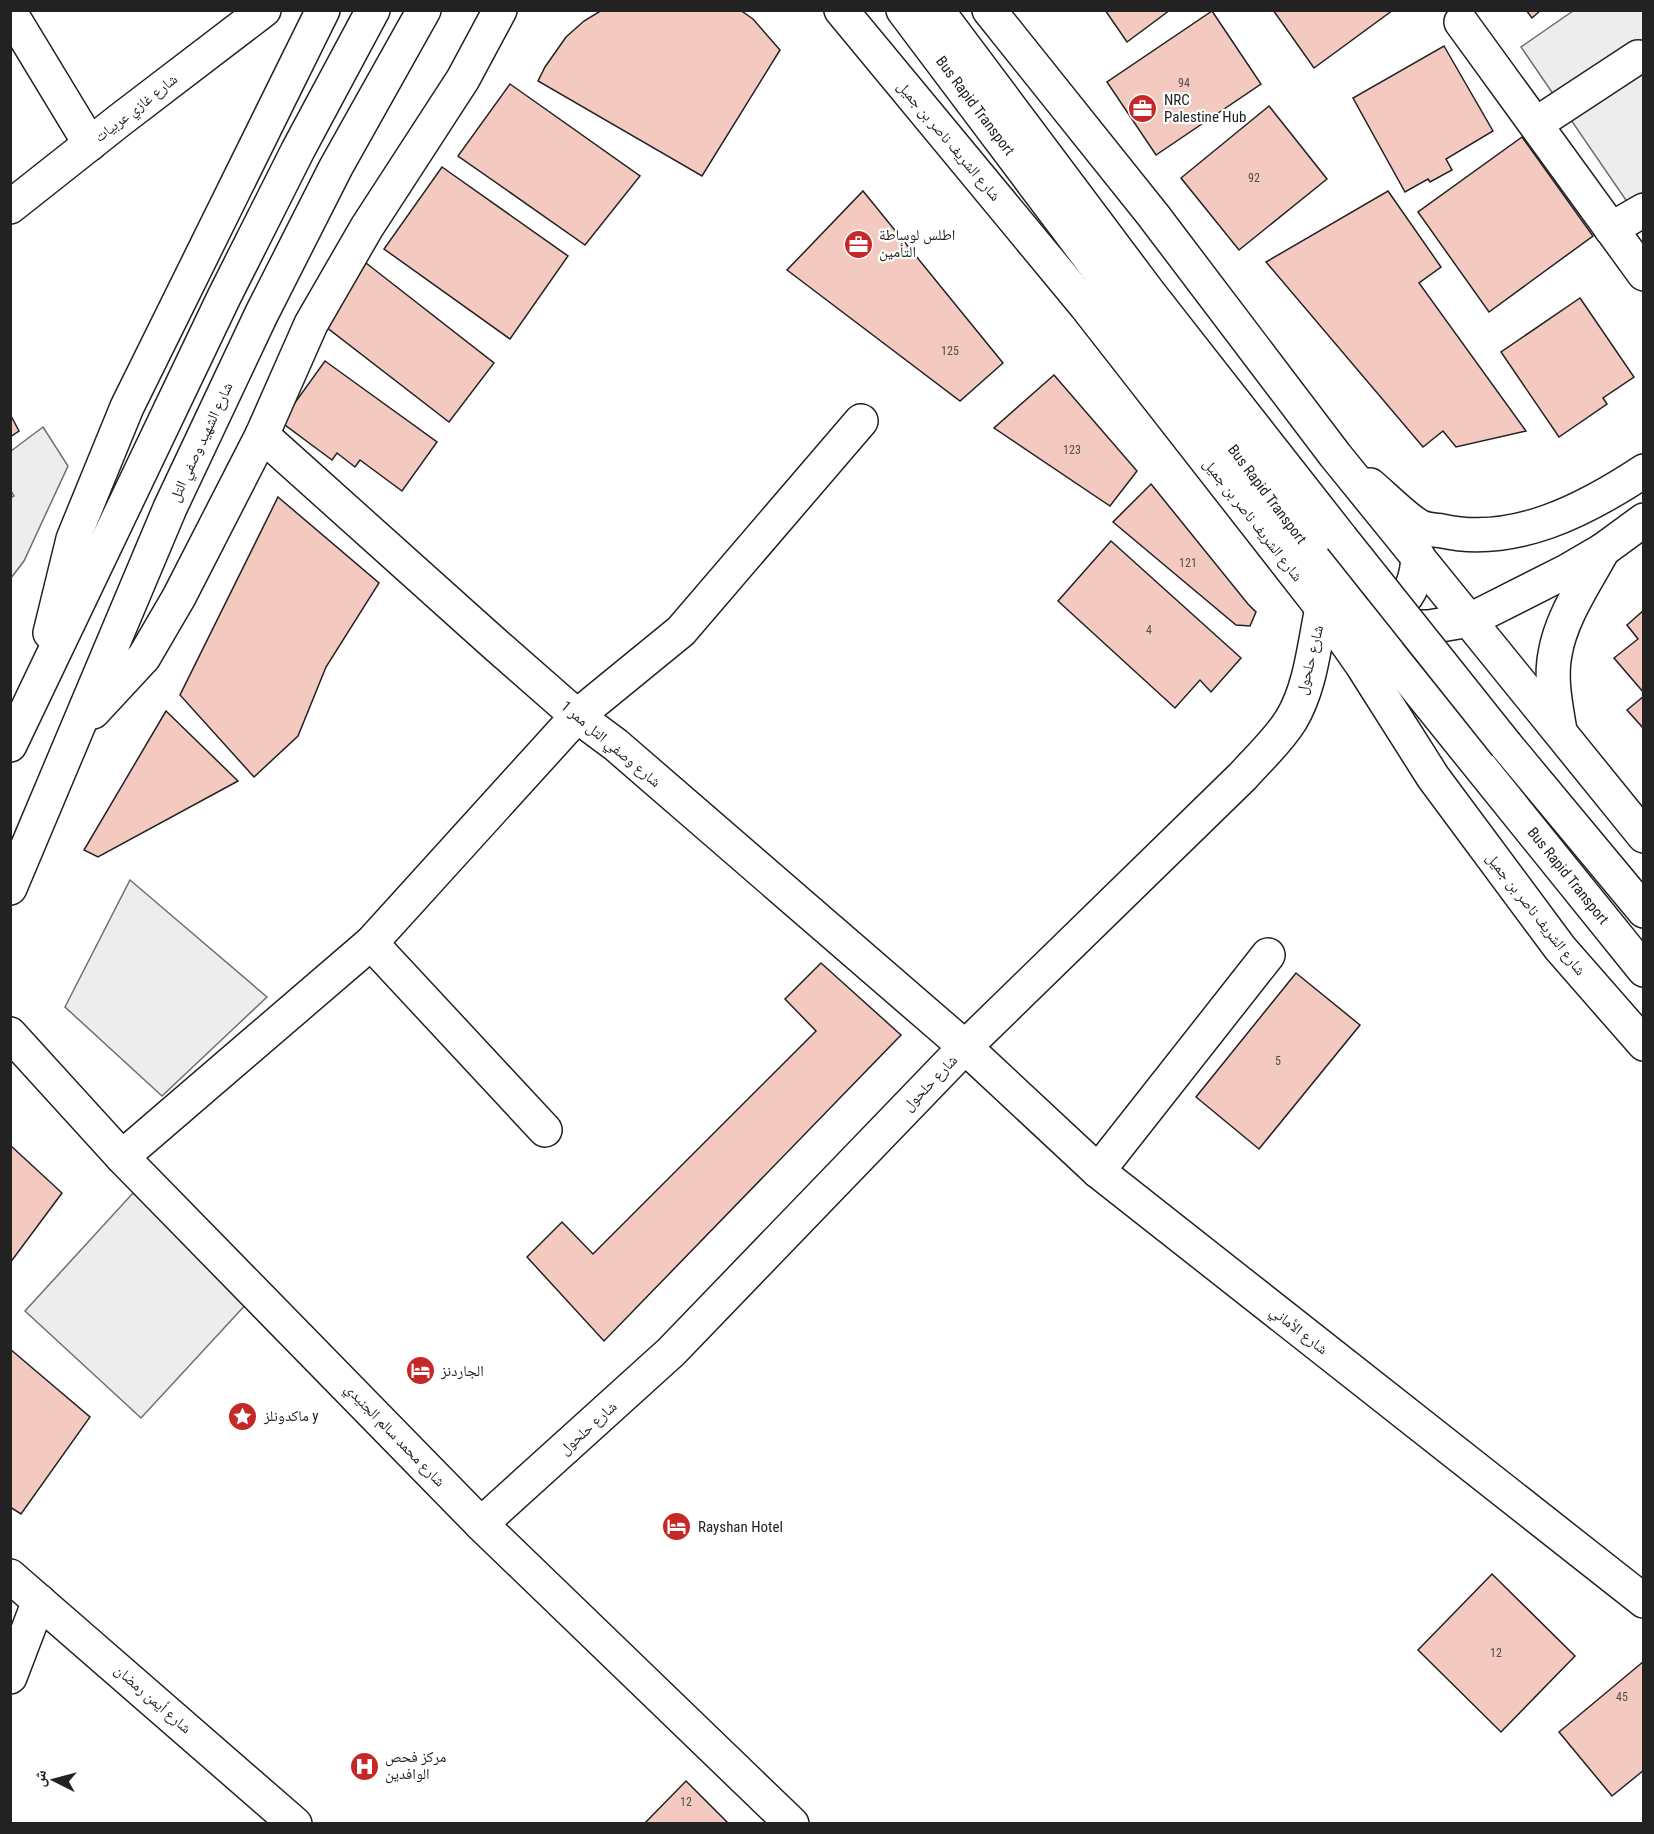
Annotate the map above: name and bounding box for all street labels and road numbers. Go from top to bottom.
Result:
street label: Bus Rapid Transport [932,53,1018,159]
street label: شارع غازي عربيات [91,70,183,148]
street label: شارع الشريف ناصر بن جميل [893,77,1005,205]
street label: شارع الشهيد وصفي التل [165,379,239,506]
street label: Bus Rapid Transport [1224,441,1310,548]
street label: شارع الشريف ناصر بن جميل [1199,455,1307,586]
street label: شارع حلحول [1293,623,1328,697]
street label: شارع وصفي التل ممر 1 [556,697,665,793]
street label: Bus Rapid Transport [1524,824,1613,928]
street label: شارع الشريف ناصر بن جميل [1482,849,1590,980]
street label: شارع حلحول [899,1051,962,1116]
street label: شارع الأماني [1265,1302,1332,1360]
street label: شارع محمد سالم الجنيدي [339,1380,449,1492]
street label: شارع حلحول [556,1397,621,1459]
street label: شارع أيمن رمضان [110,1661,195,1738]

